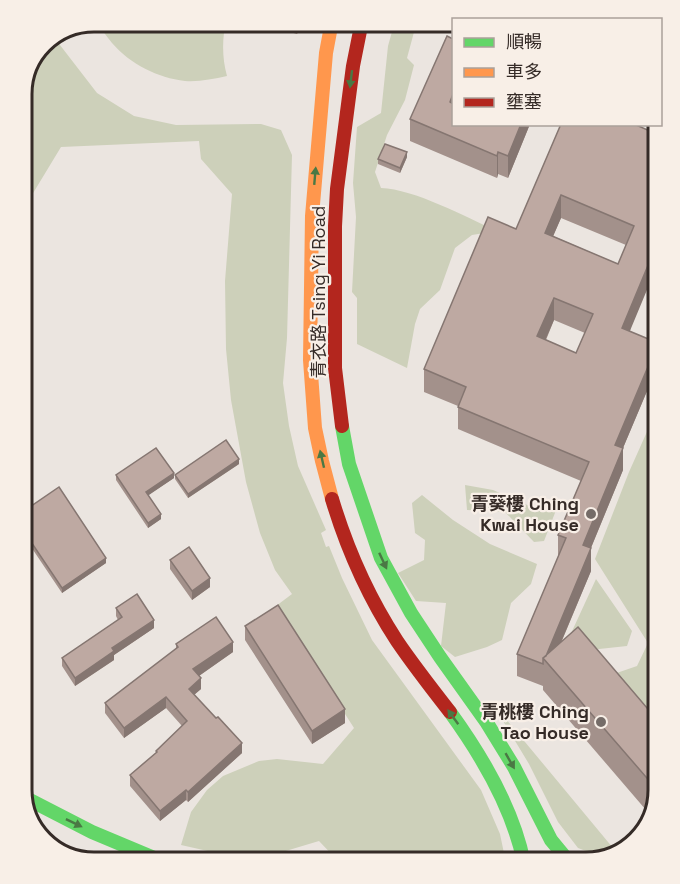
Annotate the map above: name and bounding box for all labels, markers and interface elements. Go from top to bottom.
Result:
legend [452,18,662,126]
text: 順暢 [506,30,542,53]
text: 車多 [506,60,542,83]
one-way arrow [347,69,356,88]
text: 壅塞 [506,90,542,113]
one-way arrow [310,167,320,186]
street label: 青衣路 Tsing Yi Road [307,206,330,378]
one-way arrow [316,450,326,468]
place label: 青葵樓 Ching Kwai House [470,492,579,536]
marker: 青葵樓 Ching Kwai House [584,507,598,521]
one-way arrow [378,552,388,570]
place label: 青桃樓 Ching Tao House [480,700,589,744]
one-way arrow [447,710,459,725]
marker: 青桃樓 Ching Tao House [594,715,608,729]
one-way arrow [505,753,515,770]
one-way arrow [65,819,82,828]

